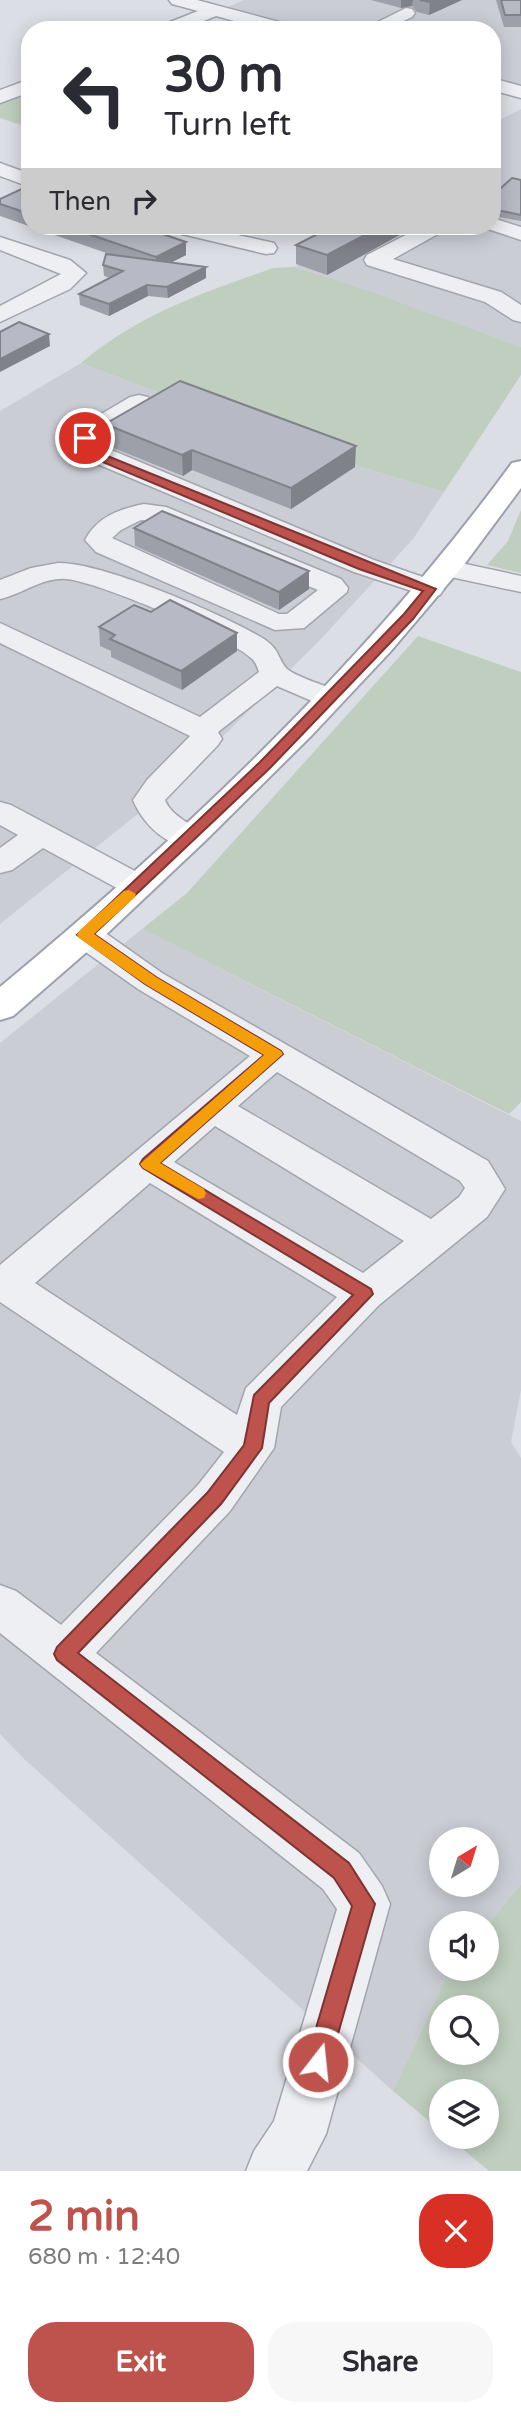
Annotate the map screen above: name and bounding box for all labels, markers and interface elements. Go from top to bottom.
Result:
text: 30 m [164,46,283,105]
icon: left [49,49,140,140]
text: Turn left [164,106,291,144]
icon: right [125,182,163,220]
text: Then [49,186,111,217]
pin [55,408,115,468]
icon: arrive [66,419,104,457]
north arrow [429,1827,499,1897]
map controls [429,1827,499,2149]
button: sound [429,1911,499,1981]
button: search [429,1995,499,2065]
position arrow [281,2025,355,2099]
button: layers [429,2079,499,2149]
text: 2 min [28,2191,140,2242]
button: close [419,2194,493,2268]
text: 680 m · 12:40 [28,2243,180,2271]
button: Exit [28,2322,254,2402]
button: Share [268,2322,493,2402]

